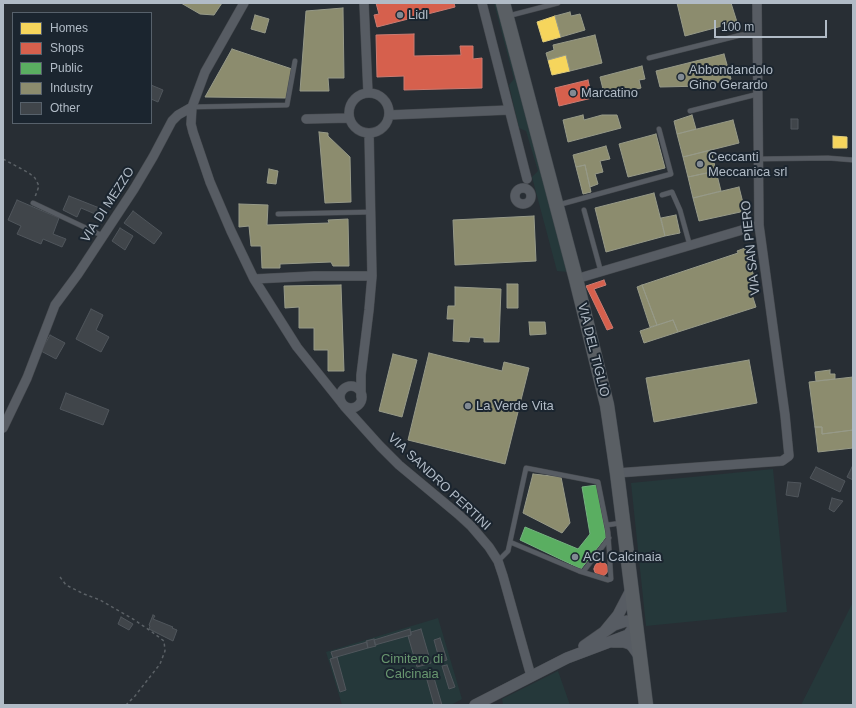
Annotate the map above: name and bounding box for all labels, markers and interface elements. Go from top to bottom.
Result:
place label: Lidl [408,7,428,23]
marker: Lidl [395,10,405,20]
legend [12,12,152,124]
scale bar [716,12,829,38]
text: 100 m [721,20,754,34]
text: Homes [50,21,88,35]
text: Shops [50,41,84,55]
text: Public [50,61,83,75]
place label: Abbondandolo Gino Gerardo [689,62,773,93]
marker: Abbondandolo Gino Gerardo [676,72,686,82]
text: Industry [50,81,93,95]
place label: Marcatino [581,85,638,101]
marker: Marcatino [568,88,578,98]
text: Other [50,101,80,115]
place label: Ceccanti Meccanica srl [708,149,787,180]
marker: Ceccanti Meccanica srl [695,159,705,169]
street label: VIA DI MEZZO [78,164,138,246]
street label: VIA SAN PIERO [738,200,764,296]
street label: VIA DEL TIGLIO [574,301,612,399]
place label: La Verde Vita [476,398,554,414]
marker: La Verde Vita [463,401,473,411]
street label: VIA SANDRO PERTINI [384,430,494,534]
place label: ACI Calcinaia [583,549,662,565]
marker: ACI Calcinaia [570,552,580,562]
park label: Cimitero di Calcinaia [381,651,443,682]

